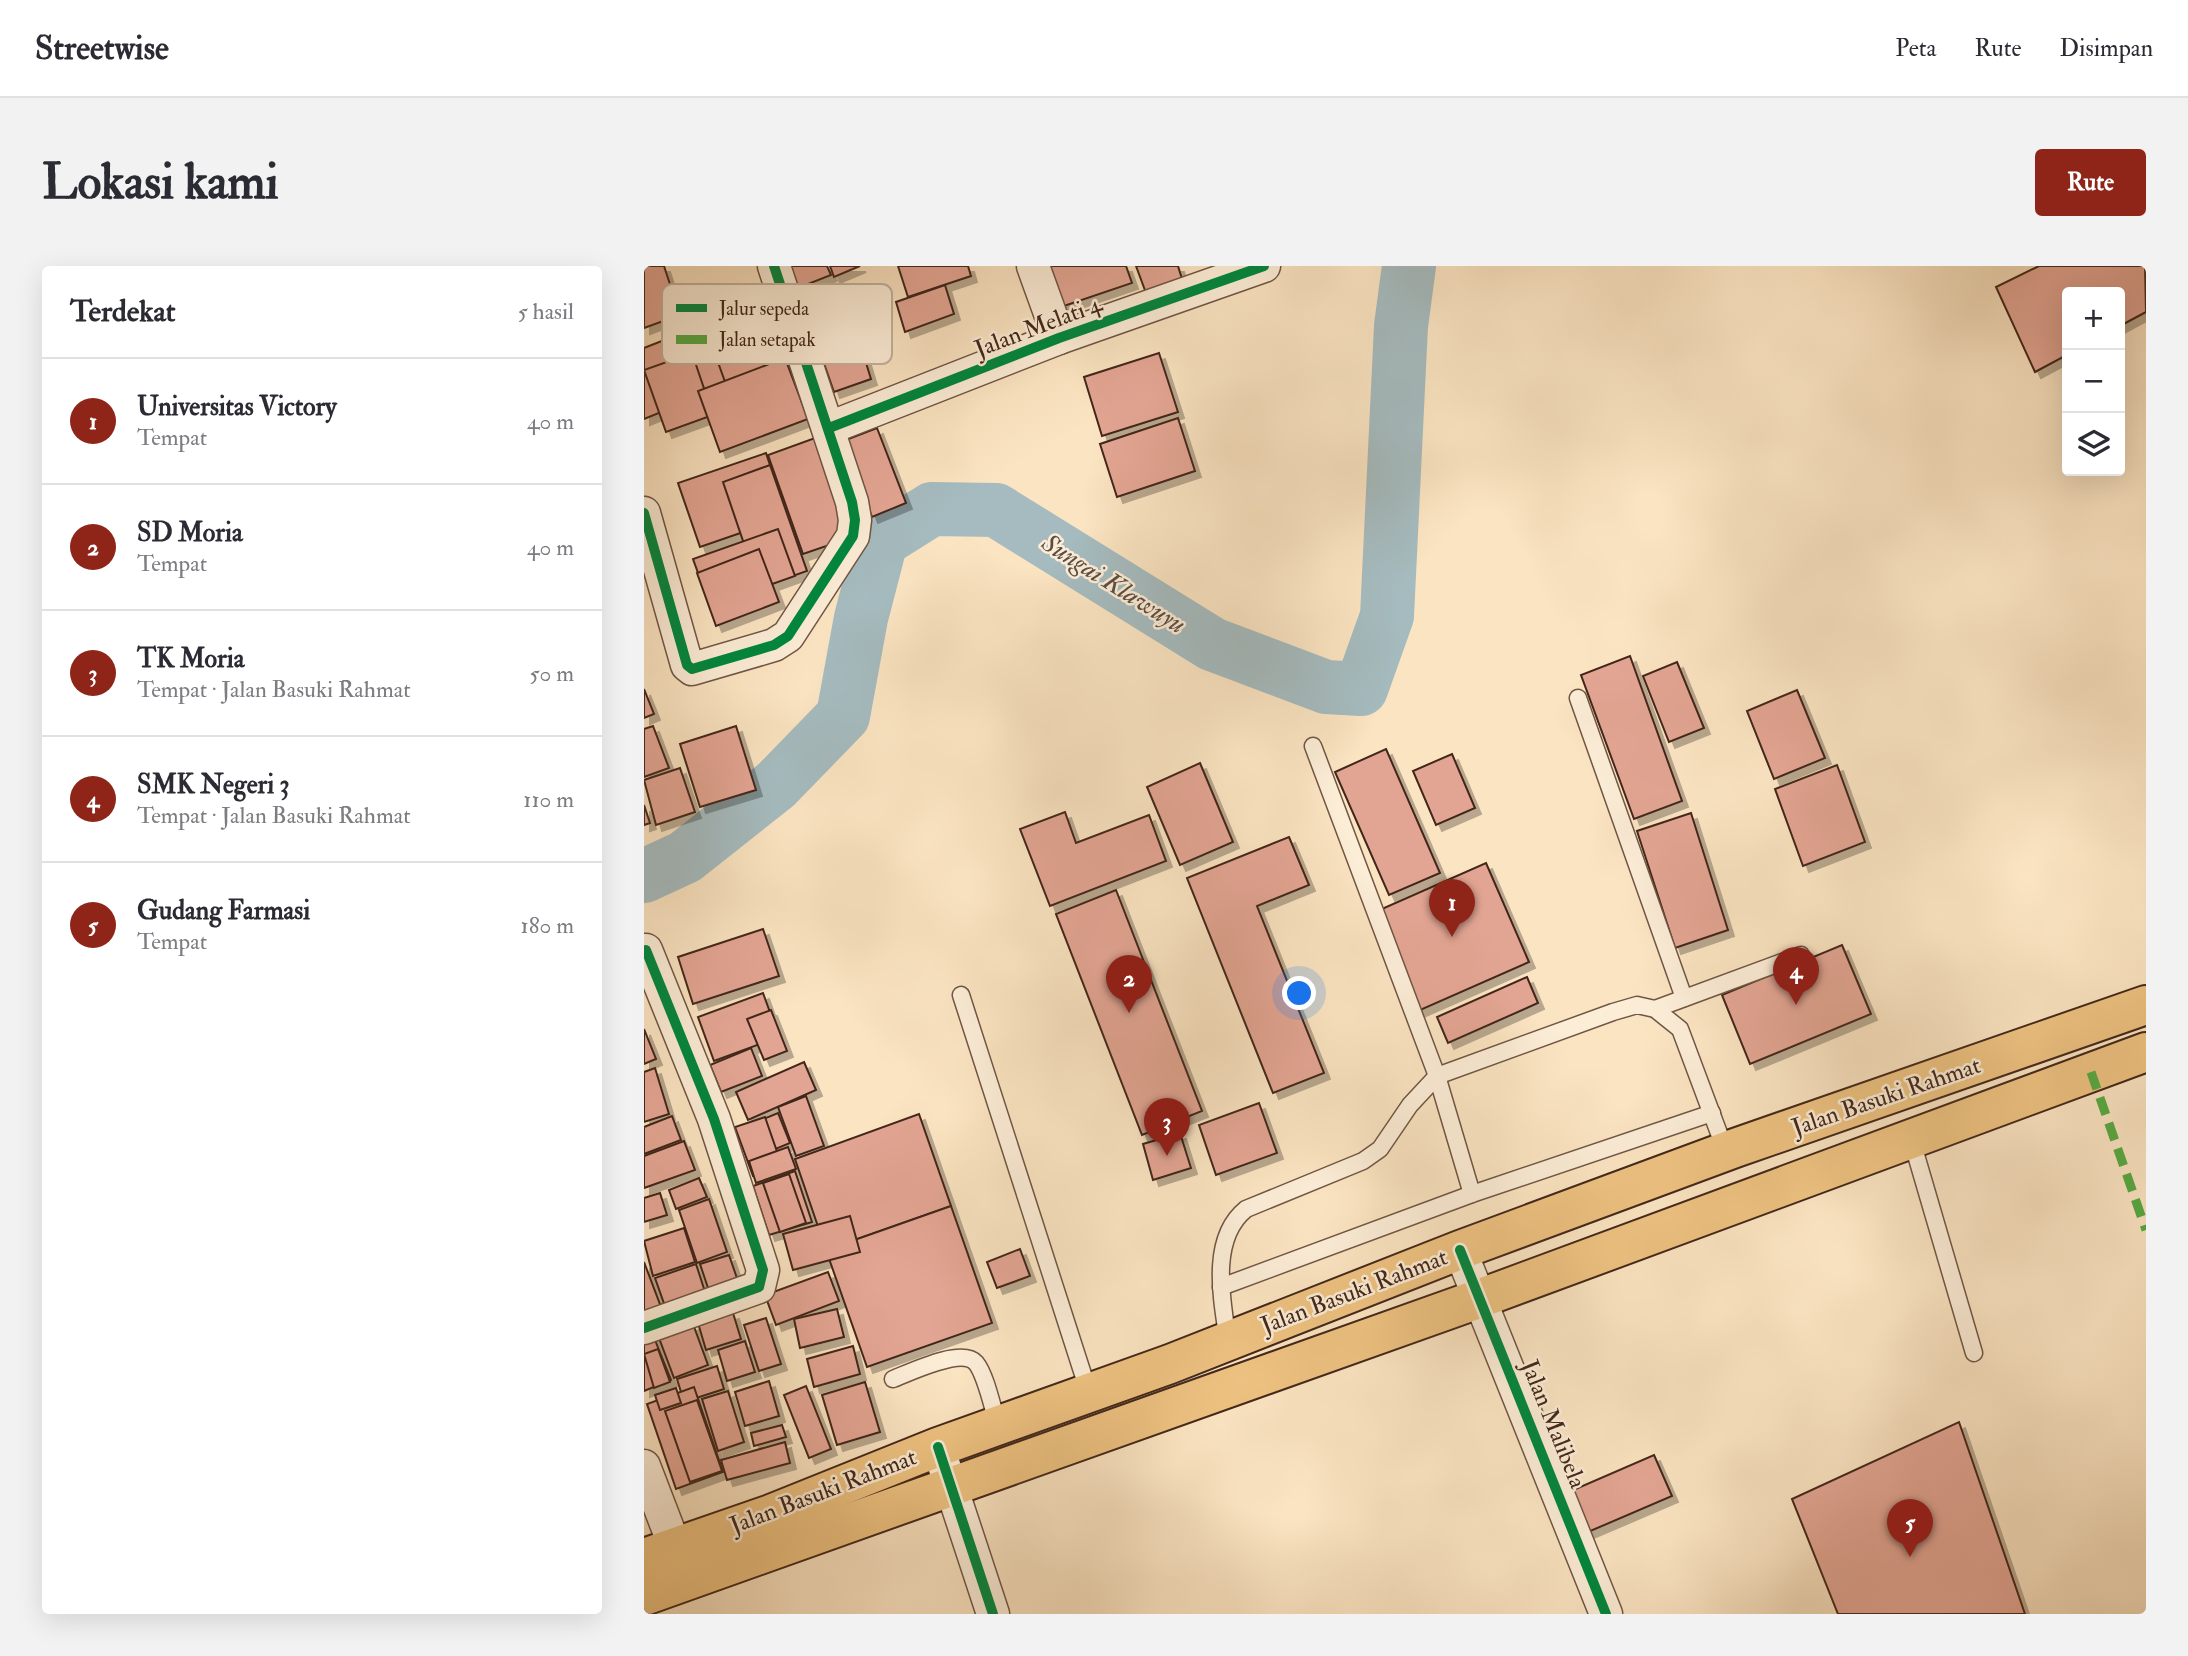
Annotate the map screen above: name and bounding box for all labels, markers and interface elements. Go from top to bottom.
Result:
text: Streetwise [35,28,169,69]
text: Peta [1895,33,1936,64]
text: Rute [1974,33,2022,64]
text: Disimpan [2060,33,2153,64]
button: Rute [2035,149,2146,216]
text: Lokasi kami [42,152,279,213]
legend [662,284,892,364]
map controls [2062,287,2125,476]
button: + [2062,287,2125,350]
street label: Jalan Melati 4 [969,288,1107,365]
text: Terdekat [70,293,175,330]
text: 5 hasil [518,297,574,326]
text: Jalur sepeda [718,297,809,322]
text: Jalan setapak [718,328,816,353]
button: − [2062,350,2125,413]
text: Universitas Victory [137,391,337,423]
text: 1 [89,407,97,436]
text: 40 m [527,407,574,436]
button: layers [2062,413,2125,476]
text: Tempat [137,423,207,452]
text: SD Moria [137,517,243,549]
water label: Sungai Klawuyu [1035,526,1191,641]
text: 2 [87,533,99,562]
text: 40 m [527,533,574,562]
text: Tempat [137,549,207,578]
text: TK Moria [137,643,244,675]
text: 3 [89,659,97,688]
text: 50 m [530,659,574,688]
text: Tempat · Jalan Basuki Rahmat [137,675,411,704]
text: SMK Negeri 3 [137,769,290,801]
text: 4 [87,785,99,814]
text: 110 m [523,785,574,814]
text: Tempat · Jalan Basuki Rahmat [137,801,411,830]
pin: 1 [1429,879,1475,937]
text: Gudang Farmasi [137,895,310,927]
text: 5 [88,911,98,940]
text: 180 m [521,911,574,940]
text: Tempat [137,927,207,956]
pin: 4 [1773,947,1819,1005]
pin: 2 [1106,955,1152,1013]
your location [1282,976,1316,1010]
street label: Jalan Basuki Rahmat [1787,1050,1985,1144]
pin: 3 [1144,1098,1190,1156]
street label: Jalan Basuki Rahmat [1255,1242,1452,1342]
street label: Jalan Malibela [1513,1355,1594,1494]
street label: Jalan Basuki Rahmat [724,1442,921,1542]
pin: 5 [1887,1499,1933,1557]

